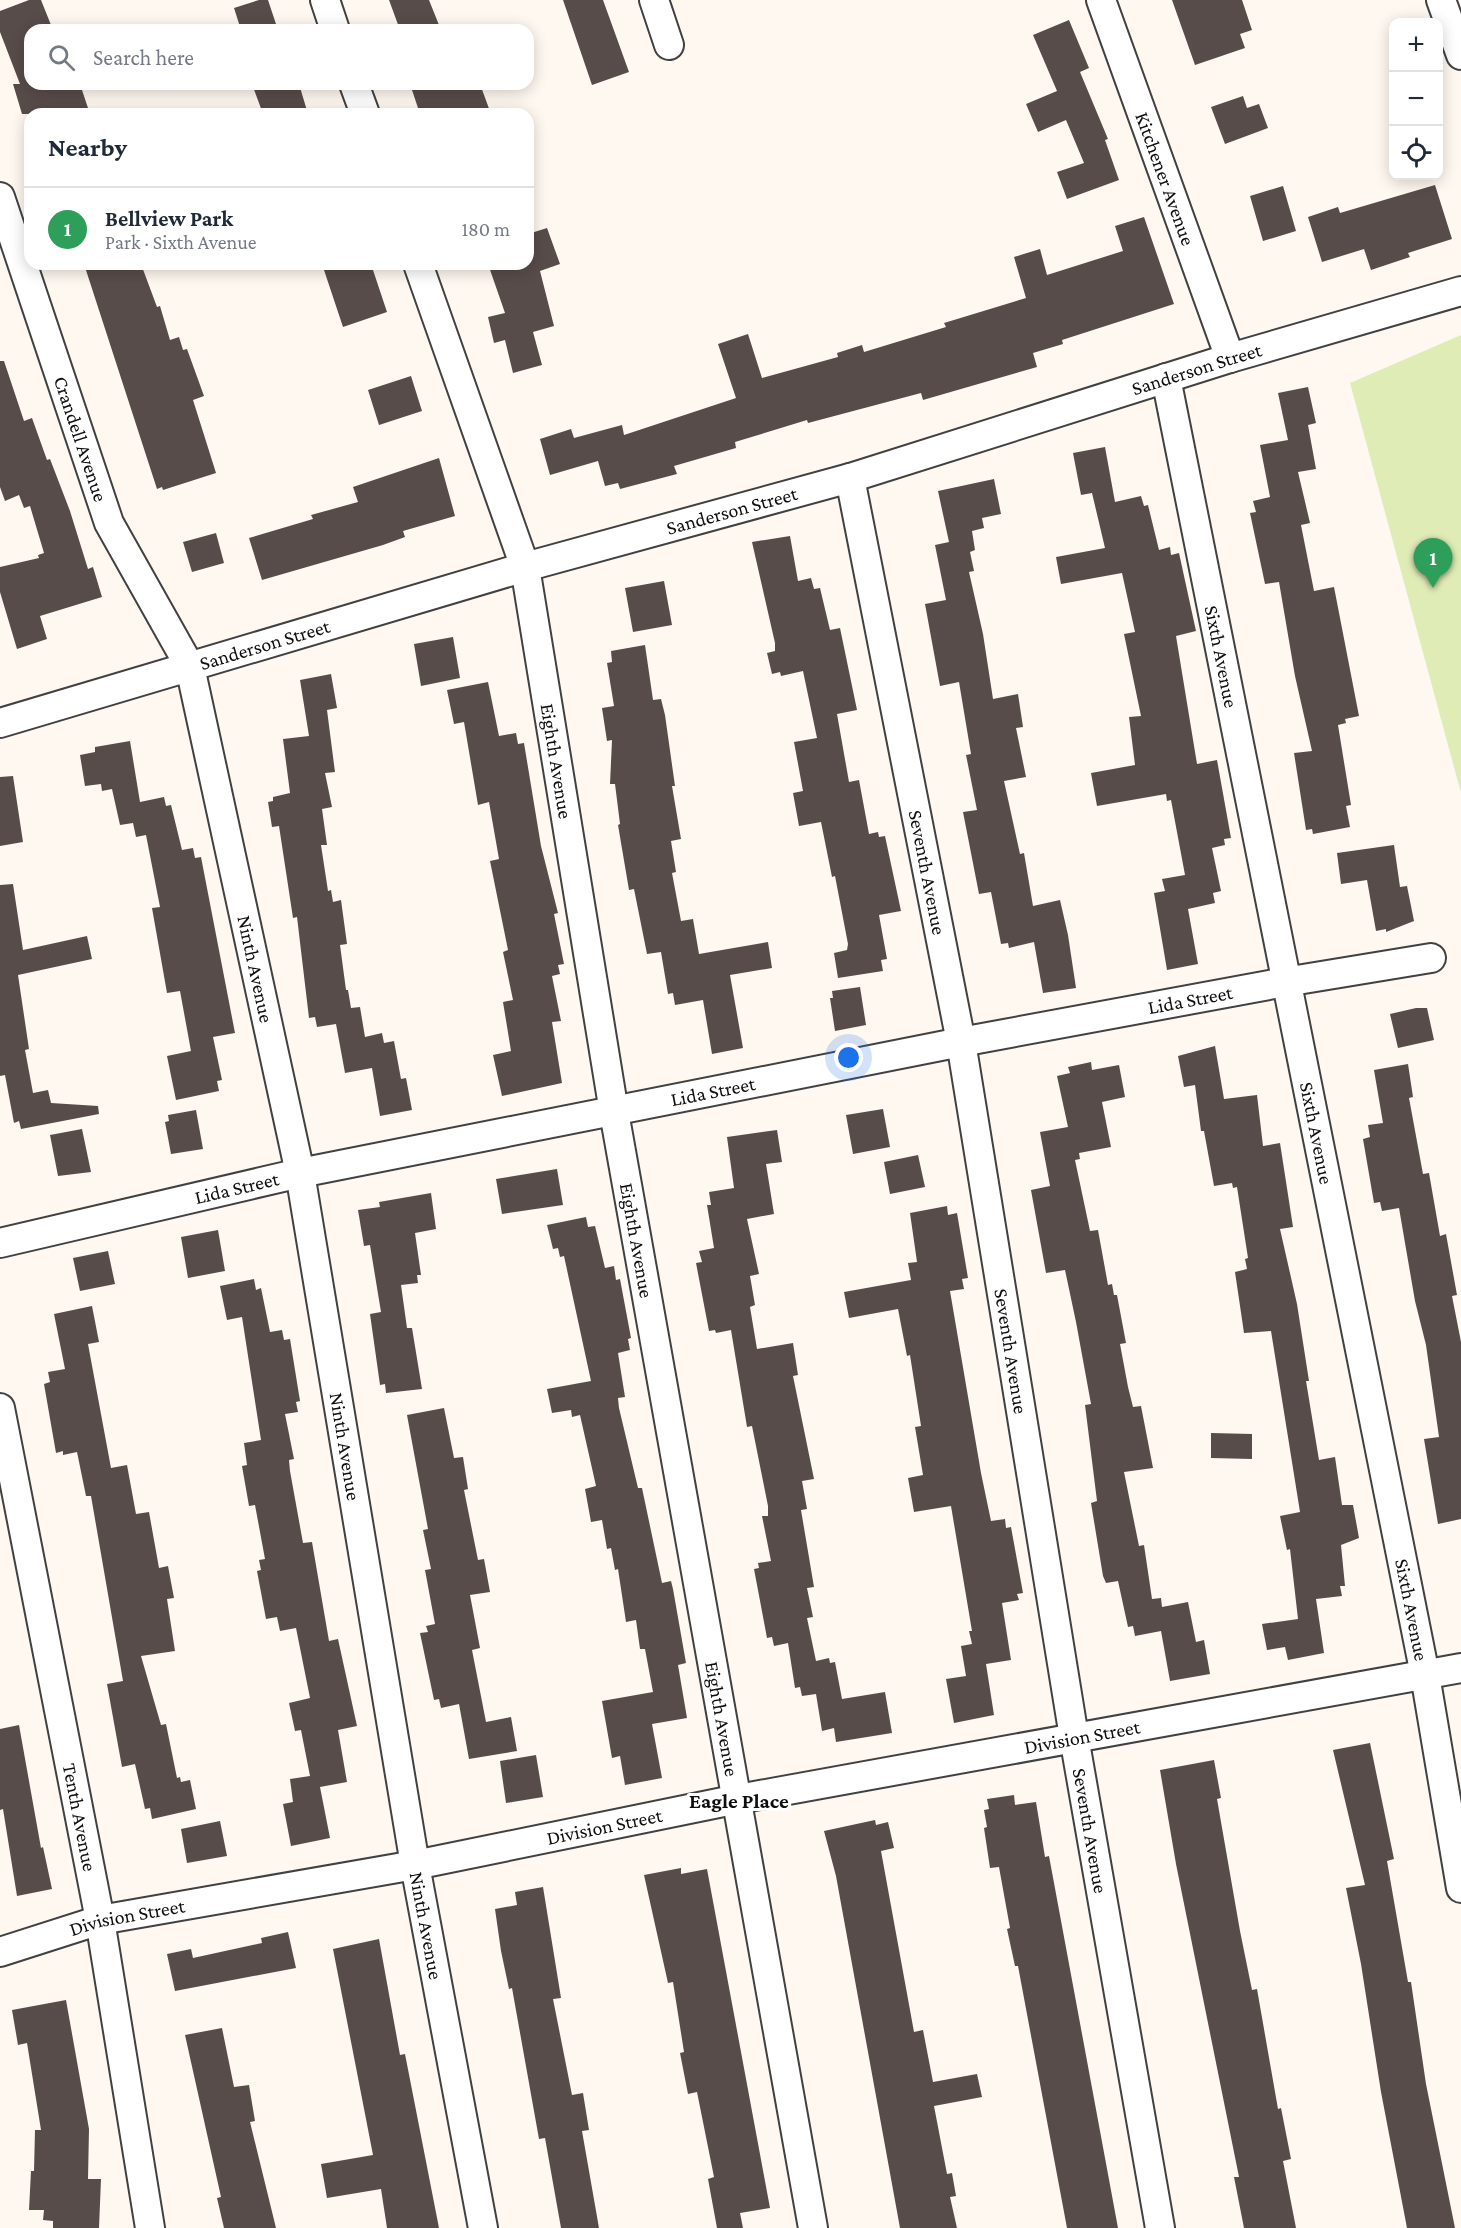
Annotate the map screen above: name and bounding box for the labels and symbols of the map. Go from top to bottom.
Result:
street label: Kitchener Avenue [1131,109,1200,249]
street label: Sanderson Street [1129,338,1264,399]
street label: Crandell Avenue [50,373,112,505]
street label: Sanderson Street [664,482,800,539]
pin: 1 [1414,538,1452,588]
street label: Sixth Avenue [1201,603,1243,710]
street label: Sanderson Street [197,615,333,674]
street label: Eighth Avenue [536,702,577,821]
street label: Seventh Avenue [905,808,951,937]
street label: Ninth Avenue [233,913,278,1025]
street label: Lida Street [1146,981,1235,1018]
your location [834,1043,863,1072]
street label: Lida Street [669,1072,757,1110]
street label: Sixth Avenue [1296,1080,1338,1186]
street label: Lida Street [192,1167,281,1208]
street label: Eighth Avenue [616,1181,658,1300]
street label: Seventh Avenue [990,1287,1032,1416]
street label: Ninth Avenue [326,1391,365,1502]
street label: Sixth Avenue [1391,1557,1433,1663]
street label: Eighth Avenue [701,1660,743,1778]
street label: Division Street [1022,1715,1142,1758]
street label: Tenth Avenue [59,1761,101,1873]
street label: Seventh Avenue [1069,1766,1112,1895]
district label: Eagle Place [689,1789,789,1813]
street label: Division Street [545,1804,664,1849]
street label: Ninth Avenue [405,1870,447,1982]
street label: Division Street [66,1894,187,1940]

